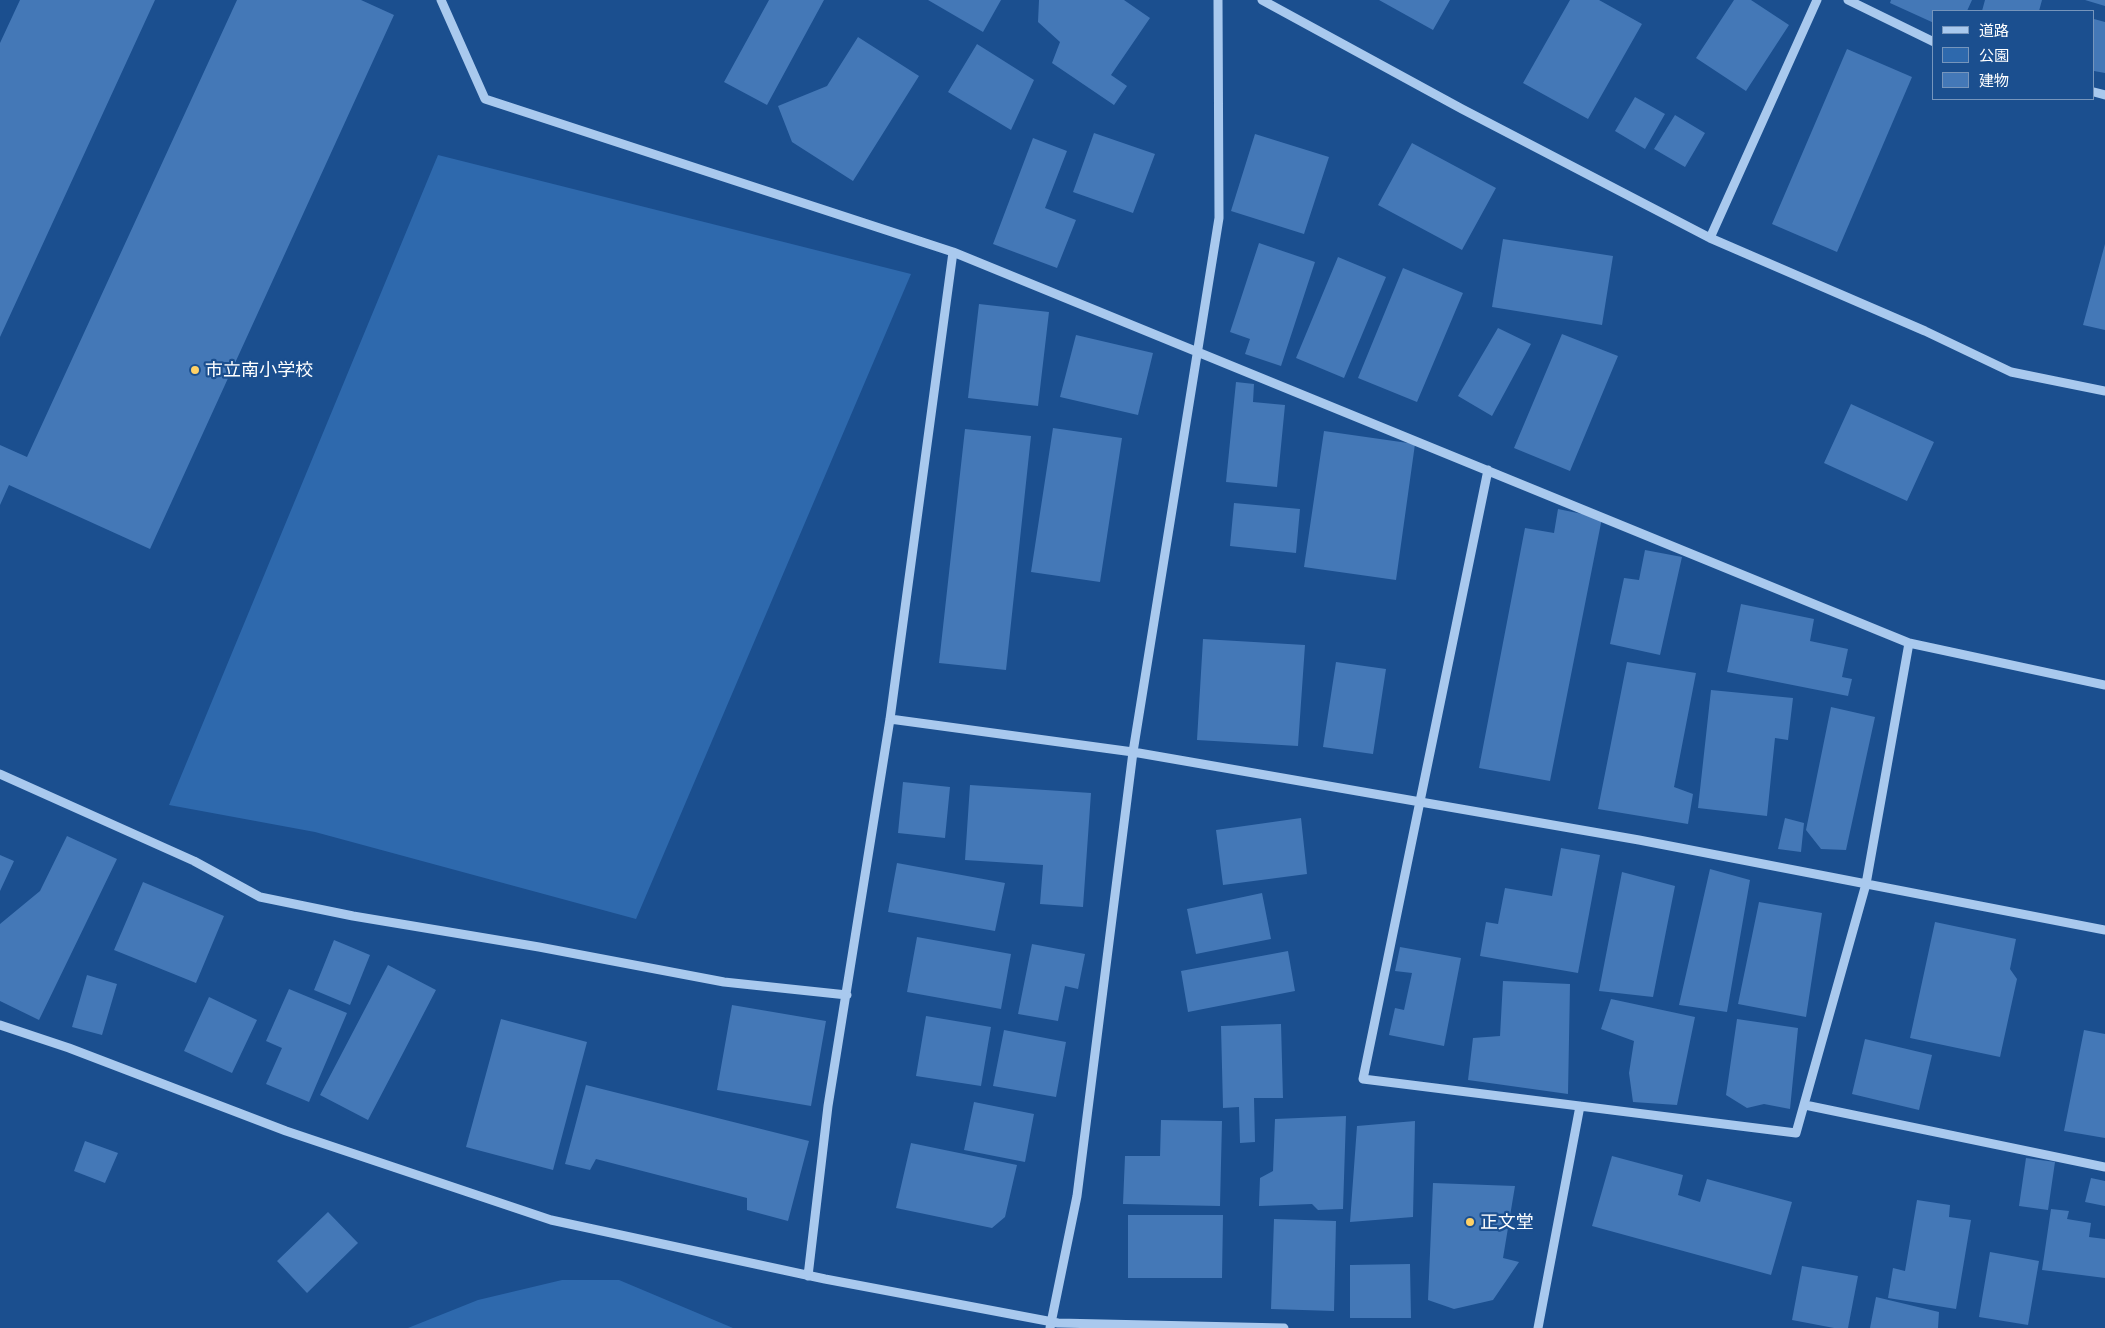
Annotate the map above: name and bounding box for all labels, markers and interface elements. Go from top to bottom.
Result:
legend [1932,10,2095,100]
text: 道路 [1979,22,2009,39]
text: 公園 [1979,47,2009,64]
text: 建物 [1979,72,2009,89]
place label: 市立南小学校 [205,359,313,381]
marker: 市立南小学校 [189,364,201,376]
place label: 正文堂 [1480,1211,1534,1233]
marker: 正文堂 [1464,1216,1476,1228]

